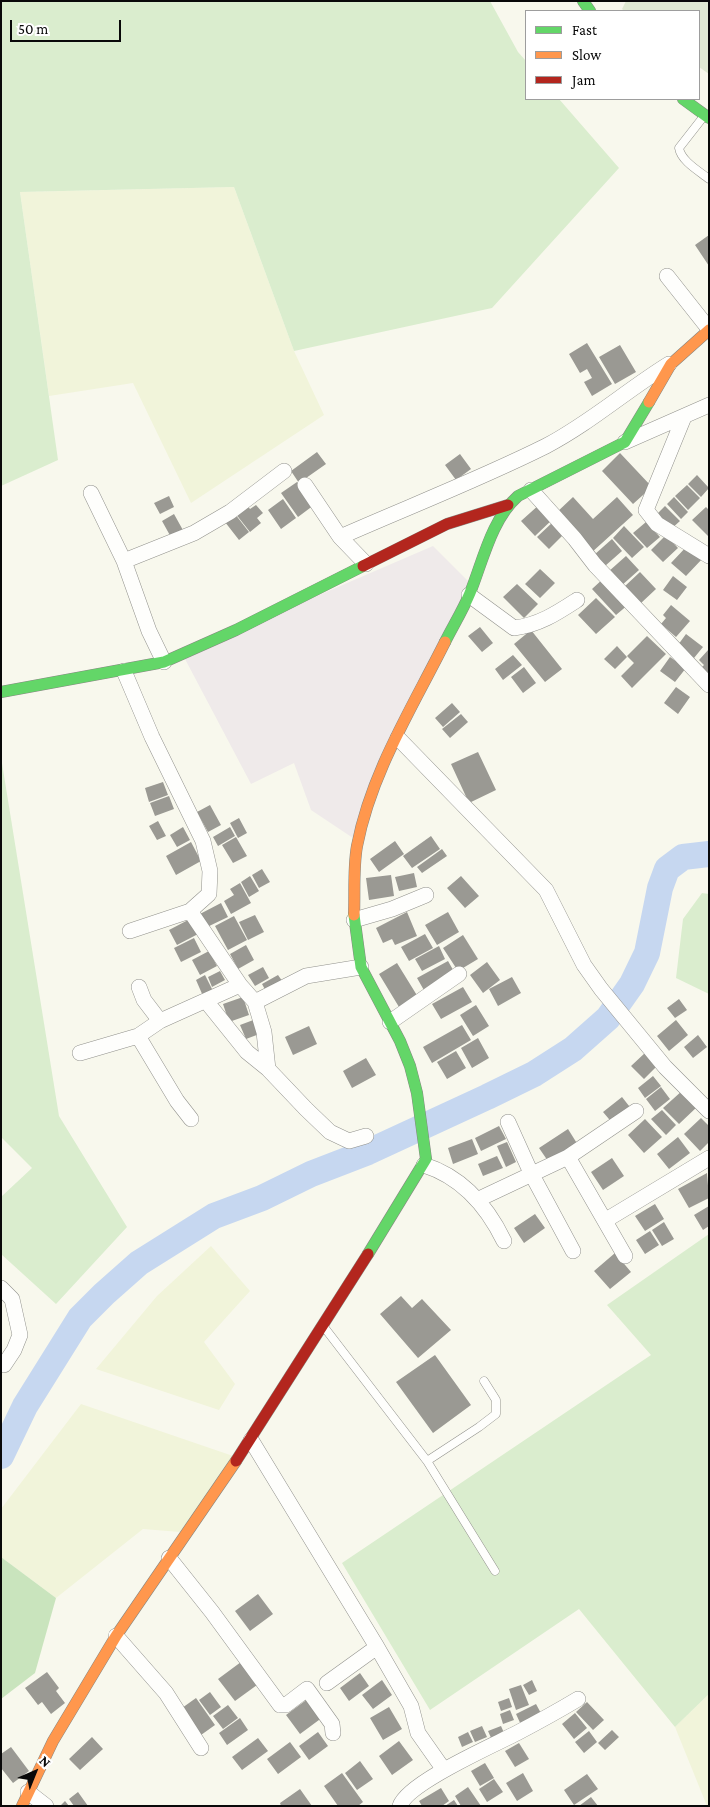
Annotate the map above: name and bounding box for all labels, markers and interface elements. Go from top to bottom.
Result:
scale bar [12,10,124,42]
legend [525,10,700,100]
text: 50 m [18,21,48,37]
text: Fast [572,22,597,38]
text: Slow [572,47,601,63]
text: Jam [572,72,595,88]
north arrow [10,1747,60,1797]
text: N [36,1752,54,1770]

